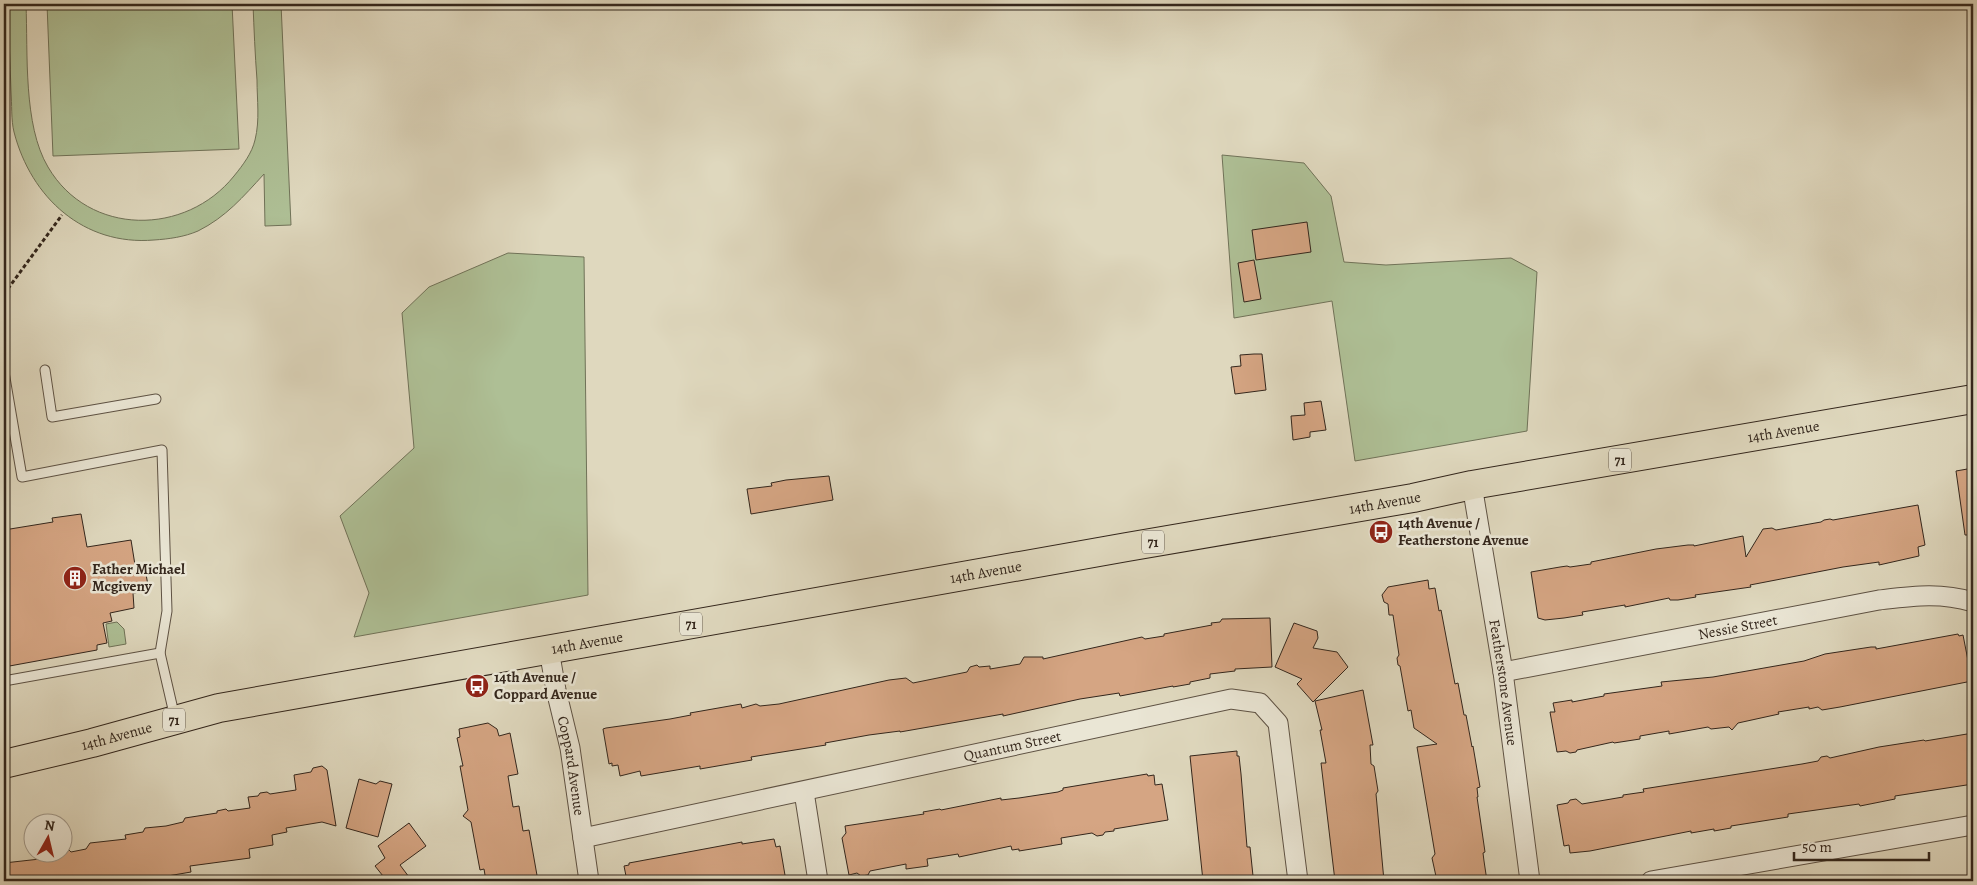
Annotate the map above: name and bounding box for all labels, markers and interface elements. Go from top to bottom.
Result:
street label: 14th Avenue [1746,415,1821,448]
road number: 71 [1609,448,1631,472]
street label: 14th Avenue [1347,487,1423,519]
place label: 14th Avenue / Featherstone Avenue [1398,513,1529,550]
bus stop icon: 14th Avenue / Featherstone Avenue [1368,519,1394,545]
road number: 71 [1142,530,1164,554]
street label: 14th Avenue [948,556,1024,588]
place label: Father Michael Mcgiveny [92,559,185,596]
building icon: Father Michael Mcgiveny [62,565,88,591]
street label: Nessie Street [1696,610,1779,644]
road number: 71 [680,612,702,636]
street label: Featherstone Avenue [1484,618,1522,747]
street label: 14th Avenue [550,627,625,659]
place label: 14th Avenue / Coppard Avenue [494,667,597,704]
bus stop icon: 14th Avenue / Coppard Avenue [464,673,490,699]
road number: 71 [163,708,185,732]
street label: Coppard Avenue [553,714,590,817]
street label: 14th Avenue [79,717,155,755]
street label: Quantum Street [962,726,1063,766]
north arrow [22,812,72,862]
text: N [43,816,56,836]
scale bar [1794,830,1930,862]
text: 50 m [1802,837,1832,857]

